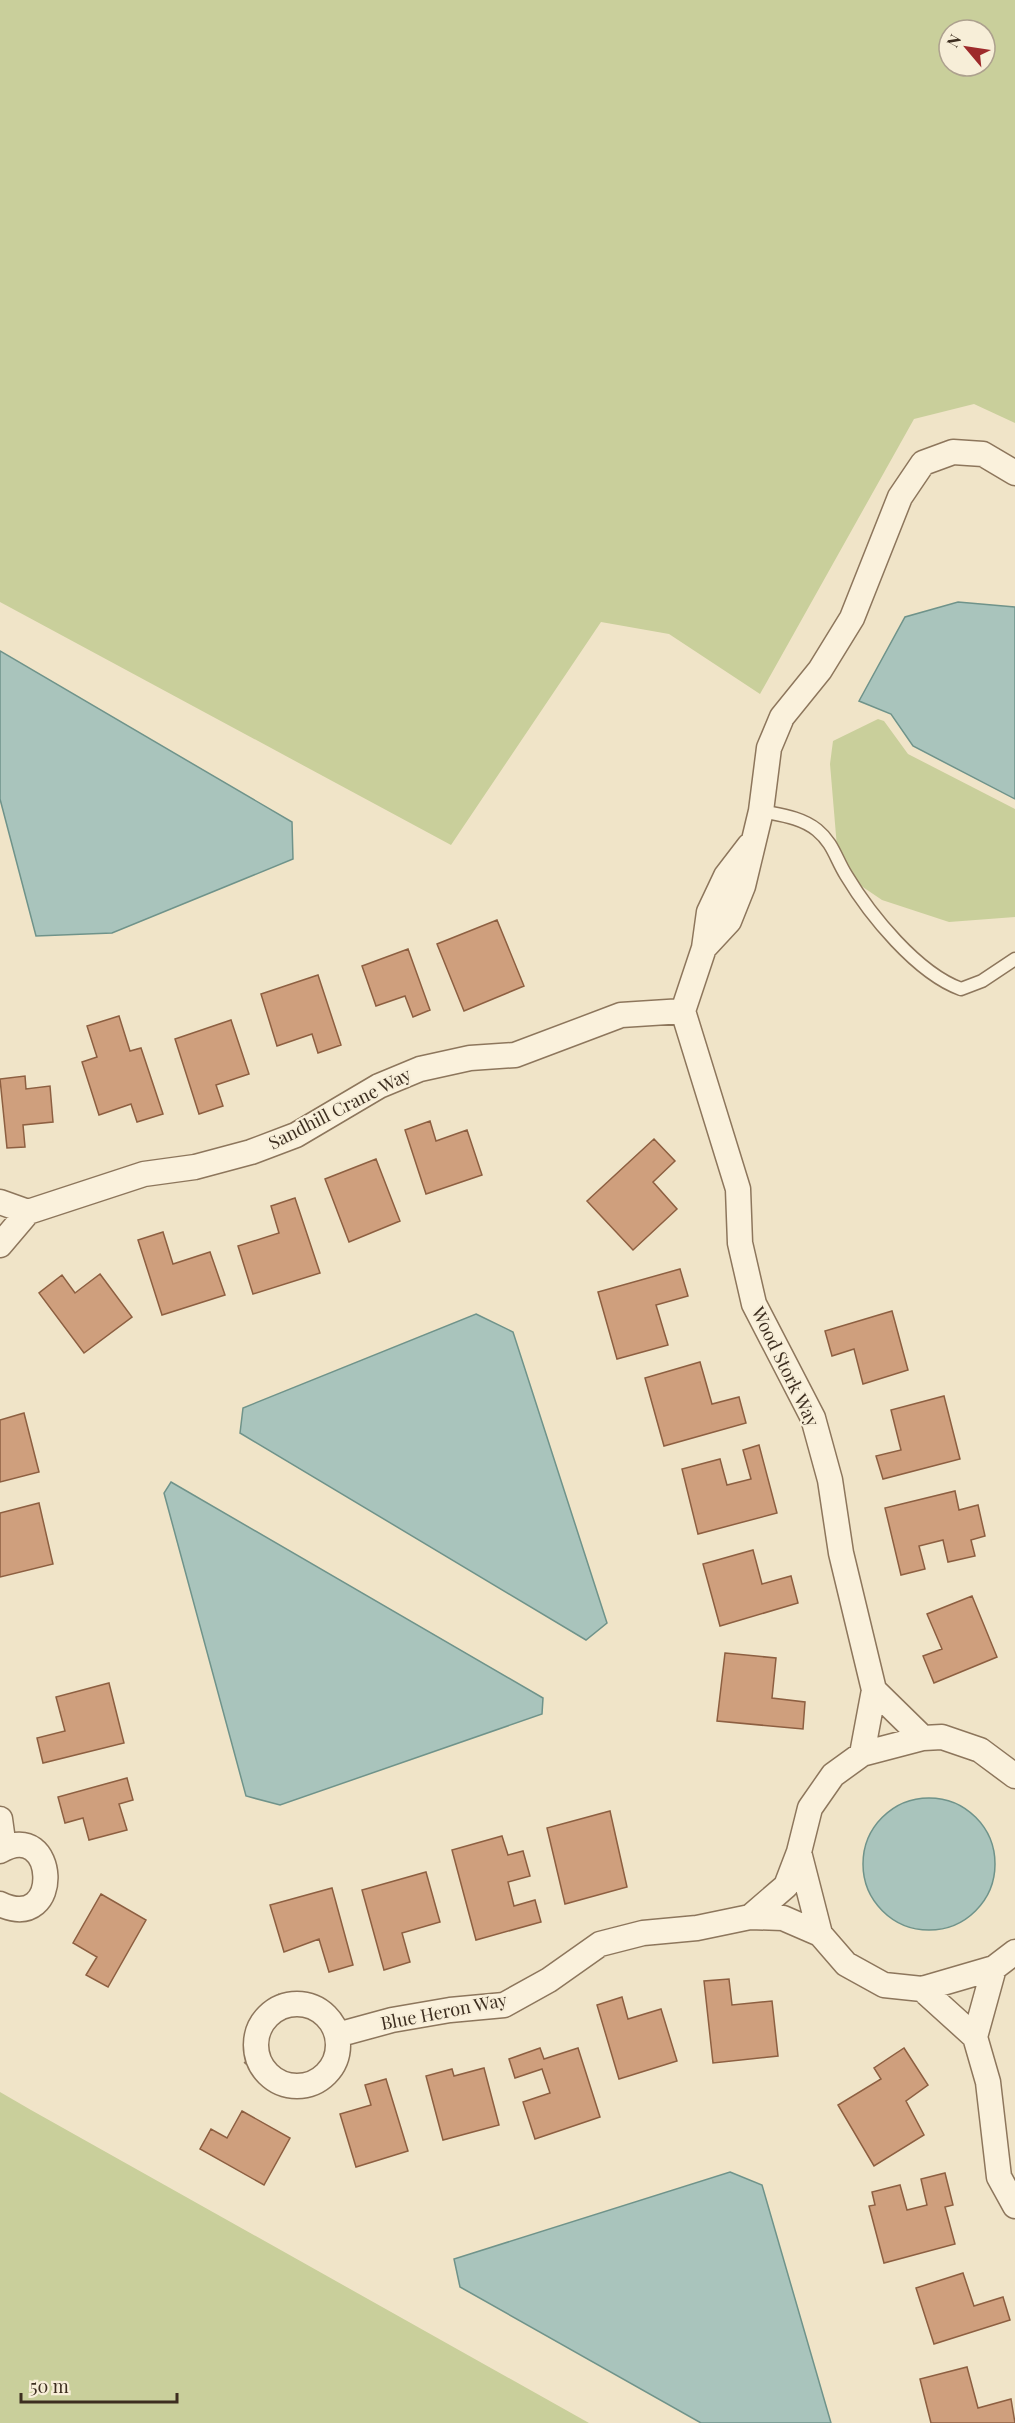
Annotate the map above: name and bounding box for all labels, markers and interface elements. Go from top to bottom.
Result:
north arrow [937,18,997,78]
text: N [941,30,966,51]
street label: Sandhill Crane Way [264,1062,415,1154]
street label: Wood Stork Way [746,1302,825,1430]
street label: Blue Heron Way [379,1987,509,2035]
scale bar [21,2366,177,2404]
text: 50 m [30,2374,69,2398]

